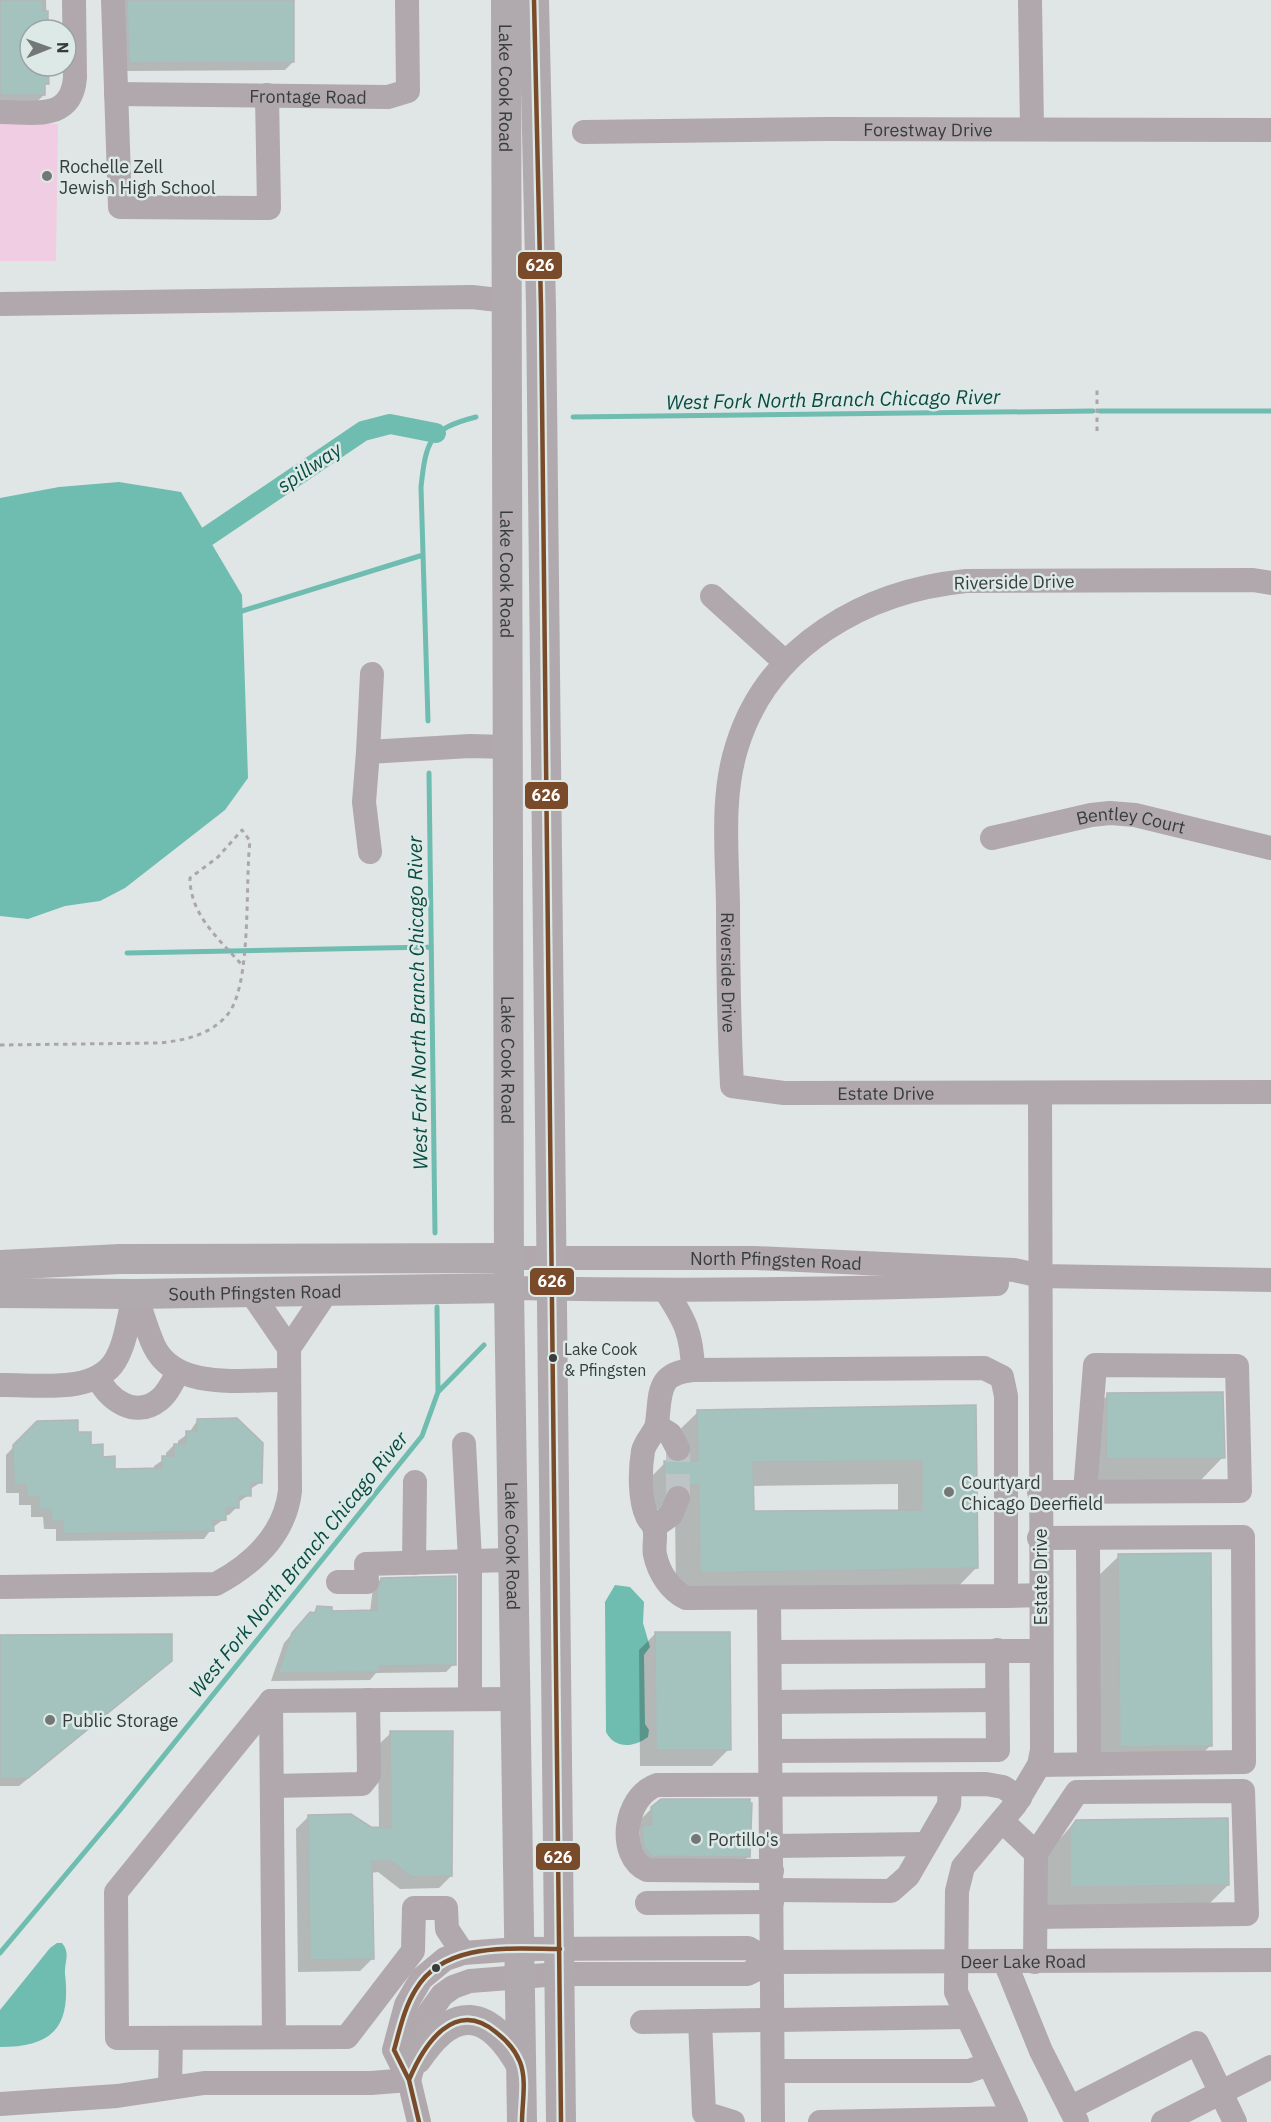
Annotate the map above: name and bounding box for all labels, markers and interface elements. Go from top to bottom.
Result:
north arrow [18,18,78,78]
street label: Lake Cook Road [495,24,518,152]
text: N [53,42,73,54]
street label: Frontage Road [249,84,367,108]
street label: Forestway Drive [863,118,993,141]
place label: Rochelle Zell Jewish High School [59,155,216,199]
marker: Rochelle Zell Jewish High School [40,169,54,183]
line badge: 626 [517,251,563,280]
text: 626 [526,255,555,275]
water label: West Fork North Branch Chicago River [666,383,1001,415]
water label: spillway [271,435,348,498]
street label: Lake Cook Road [496,510,519,638]
street label: Riverside Drive [953,569,1075,595]
line badge: 626 [524,781,569,810]
text: 626 [532,785,561,805]
street label: Bentley Court [1074,801,1188,838]
water label: West Fork North Branch Chicago River [401,835,433,1170]
street label: Riverside Drive [717,912,741,1033]
street label: Lake Cook Road [497,996,520,1124]
street label: Estate Drive [837,1081,935,1104]
street label: North Pfingsten Road [690,1246,862,1274]
line badge: 626 [529,1267,575,1296]
text: 626 [538,1271,567,1291]
street label: South Pfingsten Road [168,1279,342,1305]
place label: Lake Cook & Pfingsten [564,1339,646,1380]
marker: Lake Cook & Pfingsten [547,1352,559,1364]
water label: West Fork North Branch Chicago River [182,1425,414,1702]
place label: Courtyard Chicago Deerfield [961,1471,1103,1515]
street label: Lake Cook Road [501,1482,526,1610]
marker: Courtyard Chicago Deerfield [942,1485,956,1499]
street label: Estate Drive [1029,1528,1052,1626]
place label: Public Storage [62,1709,179,1732]
marker: Public Storage [43,1713,57,1727]
place label: Portillo's [708,1828,779,1851]
marker: Portillo's [689,1832,703,1846]
line badge: 626 [535,1842,581,1871]
text: 626 [544,1847,573,1867]
street label: Deer Lake Road [960,1949,1086,1973]
unlabelled marker [430,1962,442,1974]

